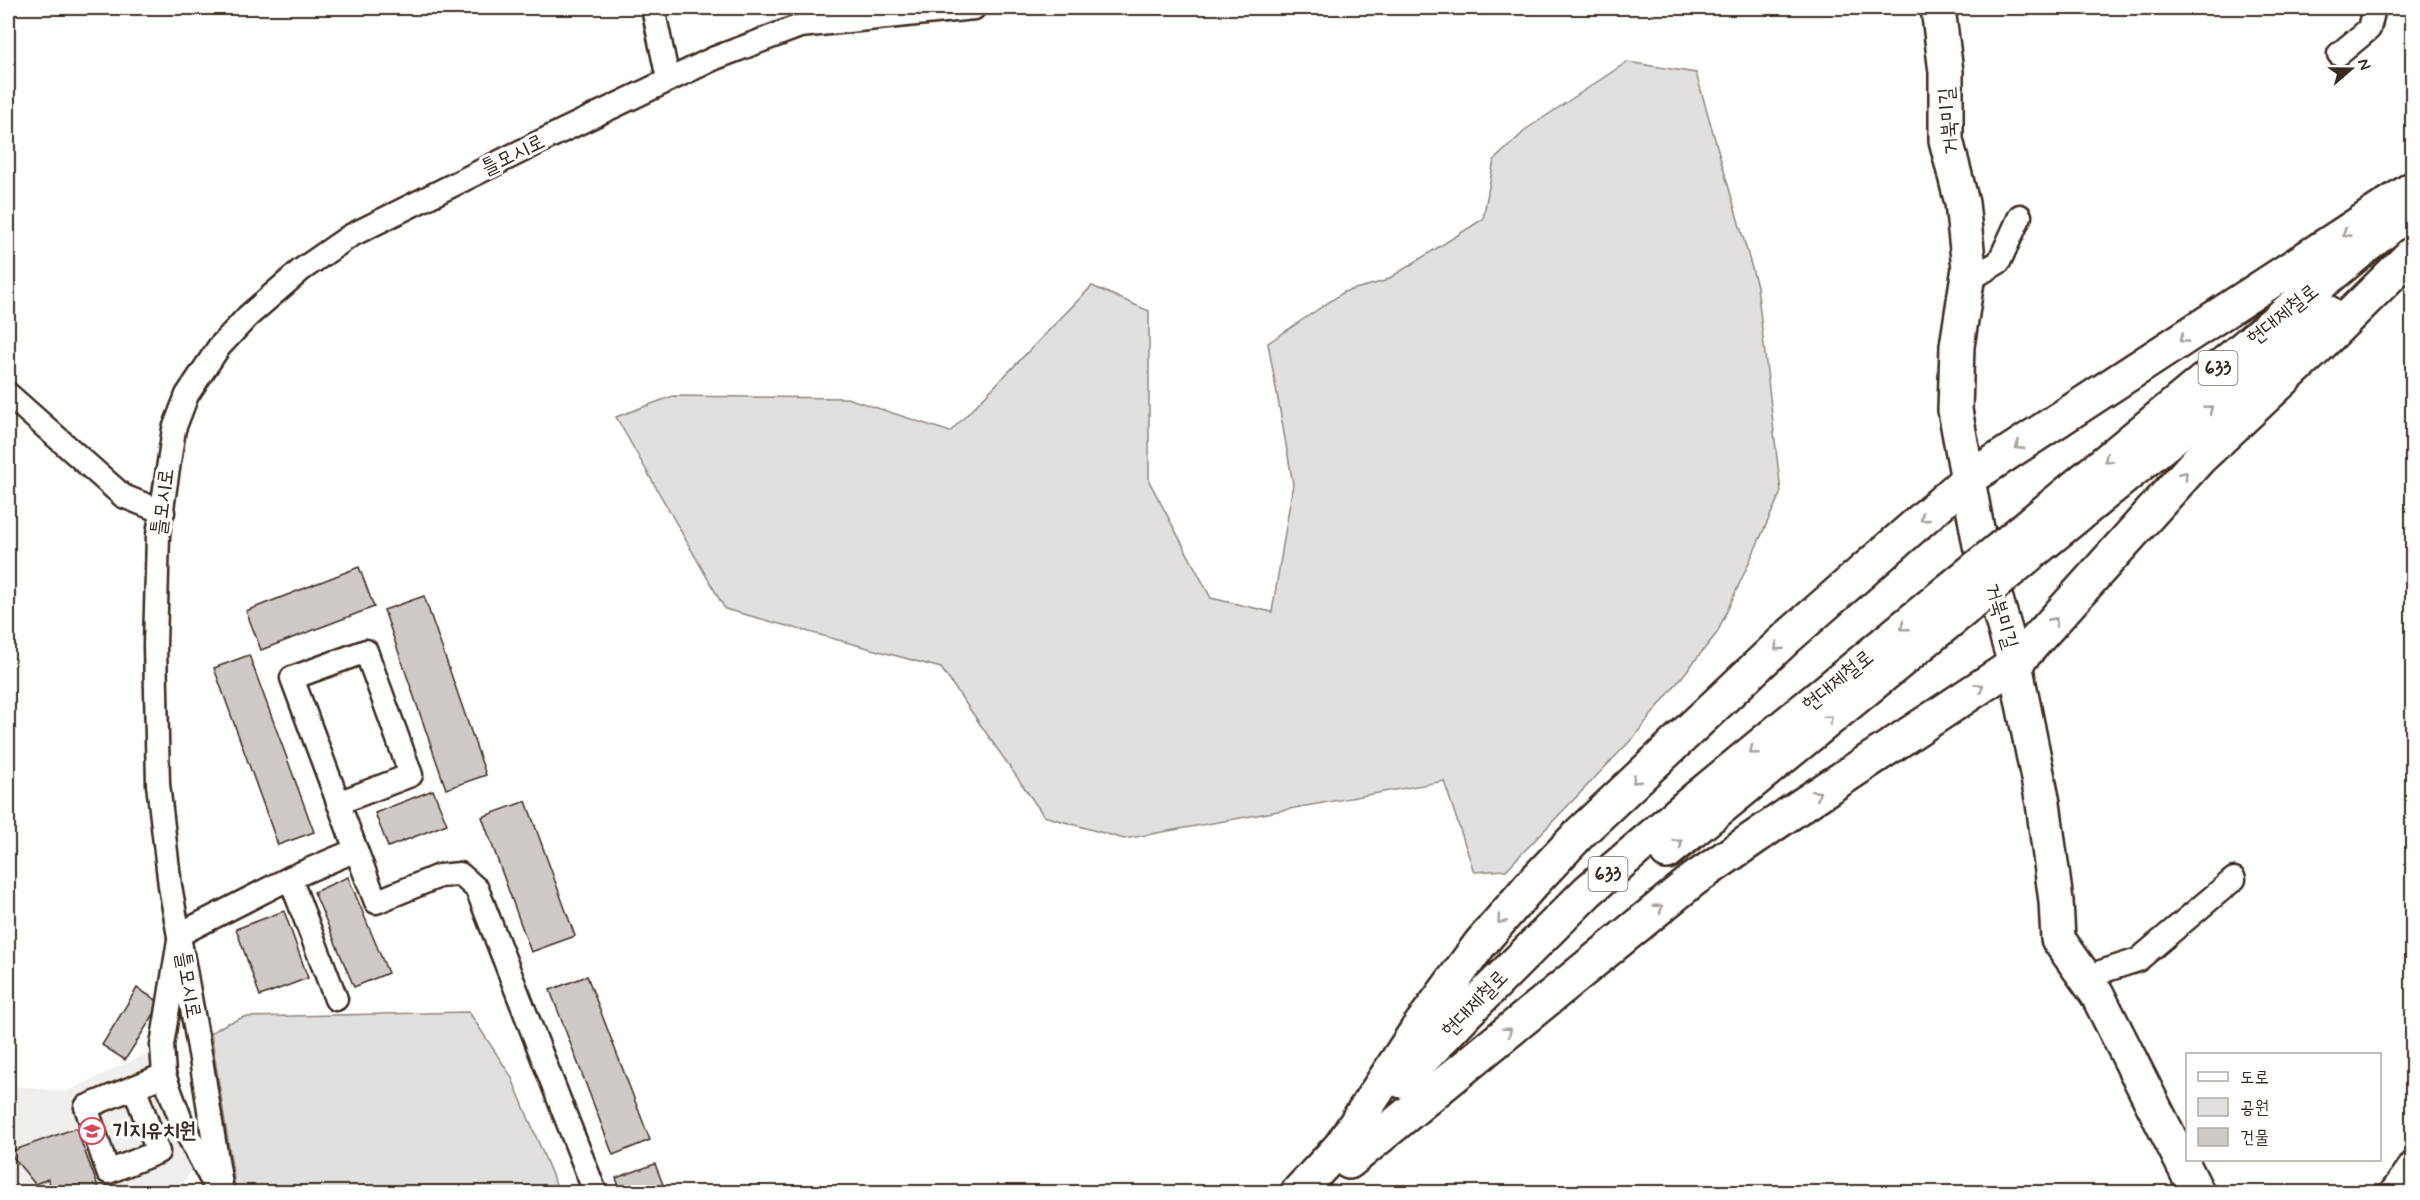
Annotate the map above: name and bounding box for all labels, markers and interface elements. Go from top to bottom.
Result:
north arrow [2321,39,2381,99]
text: N [2352,56,2375,73]
street label: 거북미길 [1933,86,1965,156]
street label: 틀모시로 [476,128,550,182]
one-way arrow [2342,225,2352,237]
street label: 현대제철로 [2241,278,2325,352]
one-way arrow [2178,332,2189,343]
road number: 633 [2198,351,2238,385]
one-way arrow [2202,405,2213,416]
one-way arrow [2015,439,2026,450]
one-way arrow [2104,452,2115,463]
street label: 틀모시로 [145,467,181,537]
one-way arrow [2177,472,2188,482]
one-way arrow [1920,511,1931,522]
street label: 거북미길 [1978,580,2024,653]
one-way arrow [2047,617,2058,628]
one-way arrow [1900,620,1911,631]
one-way arrow [1774,640,1785,651]
street label: 현대제철로 [1796,644,1880,718]
one-way arrow [1974,683,1984,695]
one-way arrow [1823,715,1834,726]
one-way arrow [1749,744,1760,755]
one-way arrow [1632,773,1642,784]
one-way arrow [1811,790,1821,802]
one-way arrow [1672,839,1683,850]
road number: 633 [1588,857,1628,891]
one-way arrow [1652,904,1663,915]
one-way arrow [1497,913,1508,924]
street label: 틀모시로 [168,949,208,1021]
street label: 현대제철로 [1436,964,1514,1044]
one-way arrow [1501,1028,1512,1039]
legend [2186,1053,2381,1161]
text: 도로 [2240,1066,2269,1090]
text: 공원 [2240,1096,2269,1120]
school or university icon: 기지유치원 [77,1116,107,1146]
place label: 기지유치원 [112,1117,197,1145]
text: 건물 [2240,1126,2269,1150]

